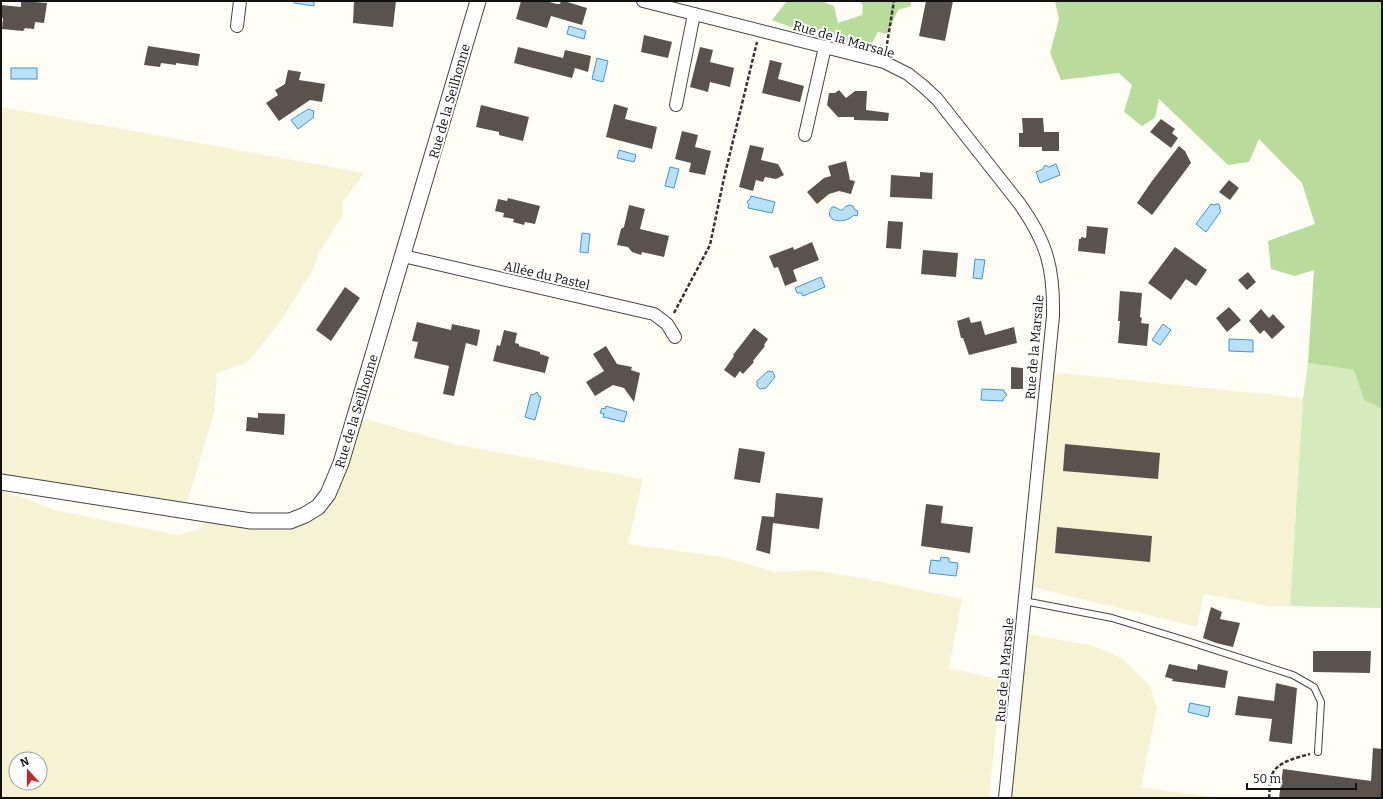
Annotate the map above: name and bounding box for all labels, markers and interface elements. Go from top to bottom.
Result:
street label: Rue de la Marsale [791,18,896,61]
street label: Rue de la Seilhonne [426,42,473,160]
street label: Allée du Pastel [502,258,592,293]
street label: Rue de la Marsale [1022,294,1047,400]
street label: Rue de la Seilhonne [332,352,381,470]
street label: Rue de la Marsale [992,617,1017,723]
north arrow [8,751,48,791]
text: N [18,754,31,770]
scale bar [1247,765,1356,791]
text: 50 m [1253,772,1282,786]

